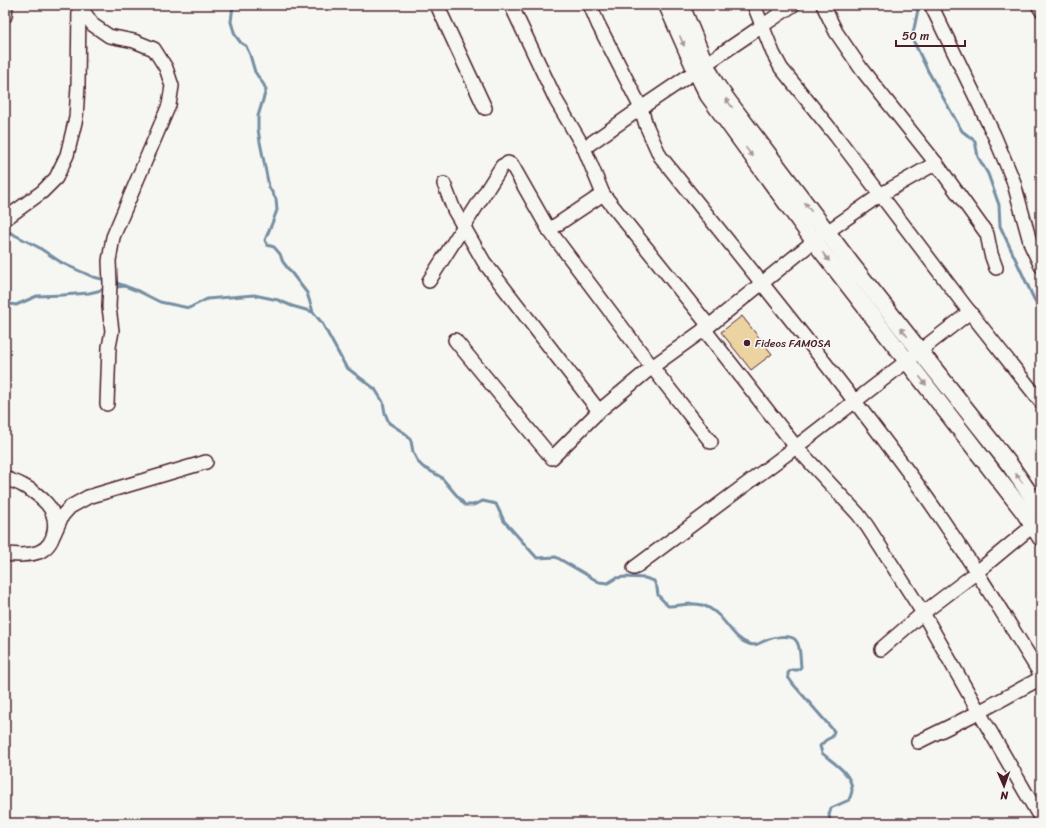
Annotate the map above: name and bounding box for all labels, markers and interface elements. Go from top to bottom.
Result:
scale bar [896,22,965,48]
text: 50 m [902,25,929,47]
one-way arrow [680,35,686,47]
one-way arrow [725,98,733,108]
one-way arrow [745,146,753,157]
one-way arrow [803,201,812,212]
one-way arrow [821,251,830,262]
one-way arrow [900,326,909,337]
place label: Fideos FAMOSA [755,334,831,353]
marker: Fideos FAMOSA [742,338,752,348]
one-way arrow [918,376,927,387]
one-way arrow [1015,473,1023,483]
north arrow [984,766,1024,806]
text: N [1000,786,1009,805]

